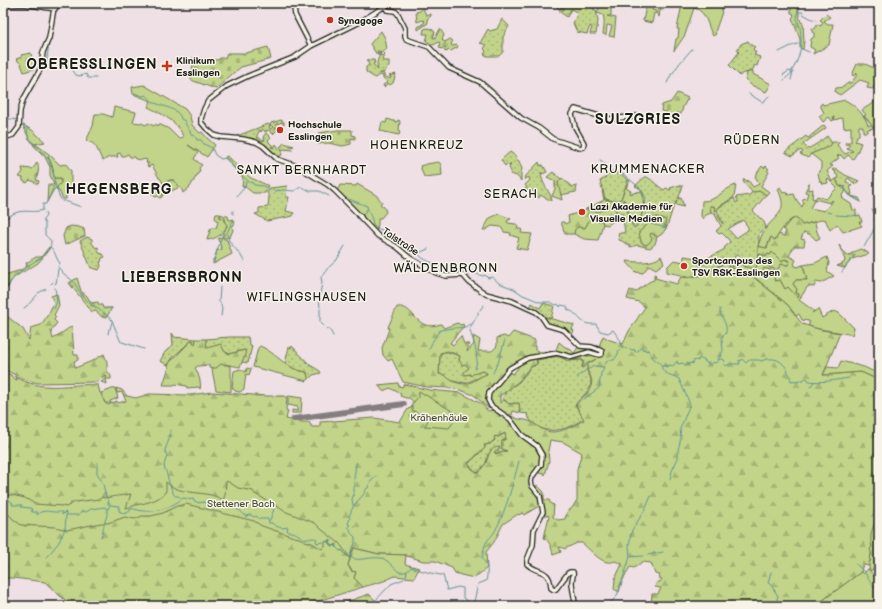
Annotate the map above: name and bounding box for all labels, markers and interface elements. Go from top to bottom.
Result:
marker: Synagoge [325,15,335,25]
place label: Synagoge [338,15,383,27]
place label: Klinikum Esslingen [176,55,220,79]
district label: OBERESSLINGEN [26,56,158,73]
marker: Klinikum Esslingen [161,60,173,72]
district label: SULZGRIES [595,111,681,128]
place label: Hochschule Esslingen [288,119,342,143]
marker: Hochschule Esslingen [275,125,285,135]
district label: RÜDERN [723,132,781,148]
district label: HOHENKREUZ [370,138,464,153]
district label: KRUMMENACKER [591,162,705,177]
district label: SANKT BERNHARDT [237,163,367,178]
district label: HEGENSBERG [66,181,172,198]
district label: SERACH [484,187,538,202]
place label: Lazi Akademie für Visuelle Medien [590,201,674,225]
marker: Lazi Akademie für Visuelle Medien [577,207,587,217]
street label: Talstraße [380,225,421,258]
place label: Sportcampus des TSV RSK-Esslingen [692,255,780,279]
district label: WÄLDENBRONN [394,260,498,276]
marker: Sportcampus des TSV RSK-Esslingen [679,261,689,271]
district label: LIEBERSBRONN [121,269,243,286]
district label: WIFLINGSHAUSEN [247,290,367,305]
park label: Krähenhäule [410,412,468,424]
park label: Stettener Bach [207,498,275,510]

